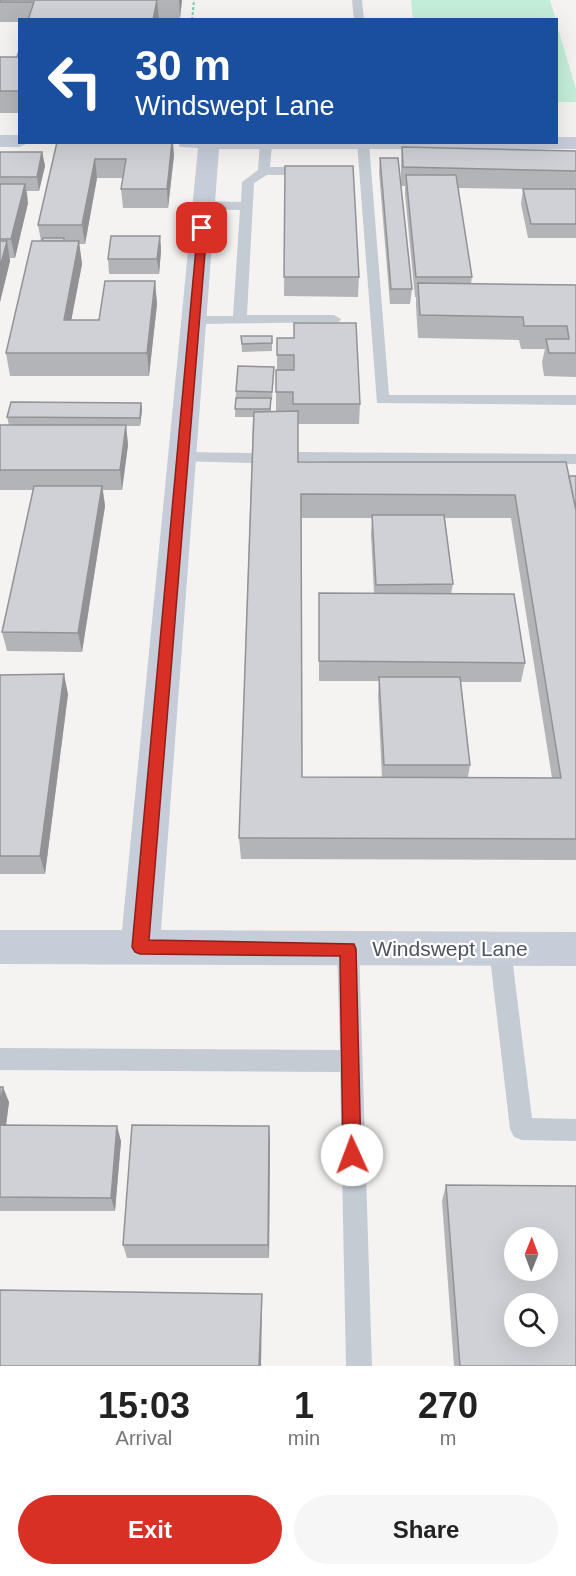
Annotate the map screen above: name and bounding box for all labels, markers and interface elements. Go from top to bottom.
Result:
icon: left [36,42,114,120]
text: 30 m [135,42,231,89]
text: Windswept Lane [135,91,335,121]
pin [176,202,227,253]
icon: arrive [185,211,218,244]
street label: Windswept Lane [372,937,528,960]
position arrow [320,1123,384,1187]
north arrow [504,1227,558,1281]
map controls [504,1227,558,1347]
button: search [504,1293,558,1347]
text: 15:03 [98,1385,190,1426]
text: 1 [294,1385,314,1426]
text: 270 [418,1385,478,1426]
text: Arrival [116,1427,172,1449]
text: min [288,1427,320,1449]
text: m [440,1427,456,1449]
button: Exit [18,1495,282,1564]
button: Share [294,1495,558,1564]

